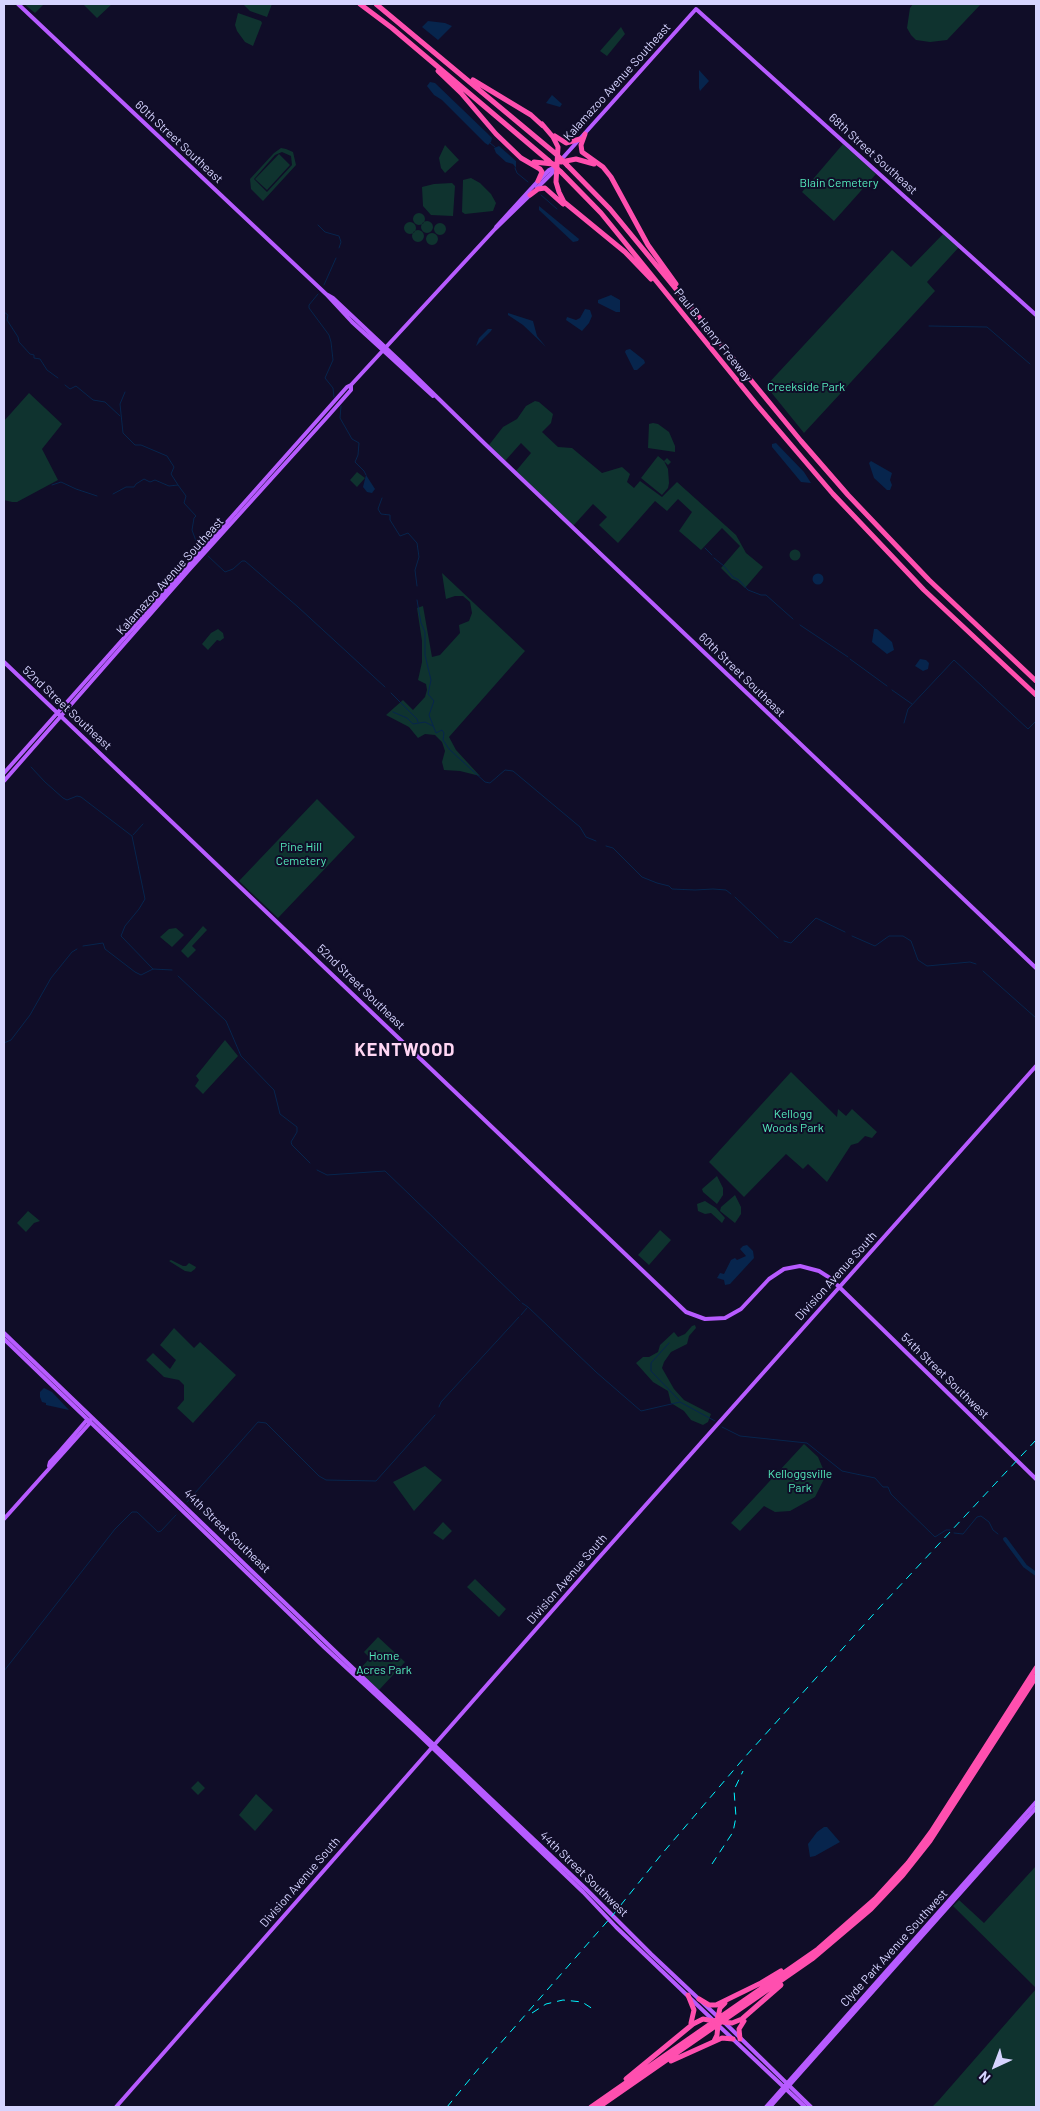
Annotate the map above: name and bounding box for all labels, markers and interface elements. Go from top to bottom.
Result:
street label: Kalamazoo Avenue Southeast [560,20,674,144]
street label: 60th Street Southeast [132,98,226,186]
street label: 68th Street Southeast [826,110,920,198]
park label: Blain Cemetery [800,176,878,190]
street label: Paul B. Henry Freeway [671,286,755,384]
park label: Creekside Park [767,380,845,394]
street label: Kalamazoo Avenue Southeast [113,514,227,638]
street label: 60th Street Southeast [696,630,788,720]
street label: 52nd Street Southeast [20,663,114,753]
park label: Pine Hill Cemetery [276,840,326,868]
street label: 52nd Street Southeast [314,941,408,1033]
district label: KENTWOOD [354,1039,456,1061]
park label: Kellogg Woods Park [762,1107,824,1135]
street label: Division Avenue South [792,1229,880,1323]
street label: 54th Street Southwest [898,1330,992,1422]
park label: Kelloggsville Park [768,1467,832,1495]
street label: 44th Street Southeast [181,1486,273,1576]
street label: Division Avenue South [524,1531,610,1627]
park label: Home Acres Park [356,1649,412,1677]
street label: 44th Street Southwest [537,1828,631,1920]
street label: Division Avenue South [257,1834,343,1930]
street label: Clyde Park Avenue Southwest [838,1886,950,2010]
north arrow [970,2041,1020,2091]
text: N [975,2068,994,2087]

